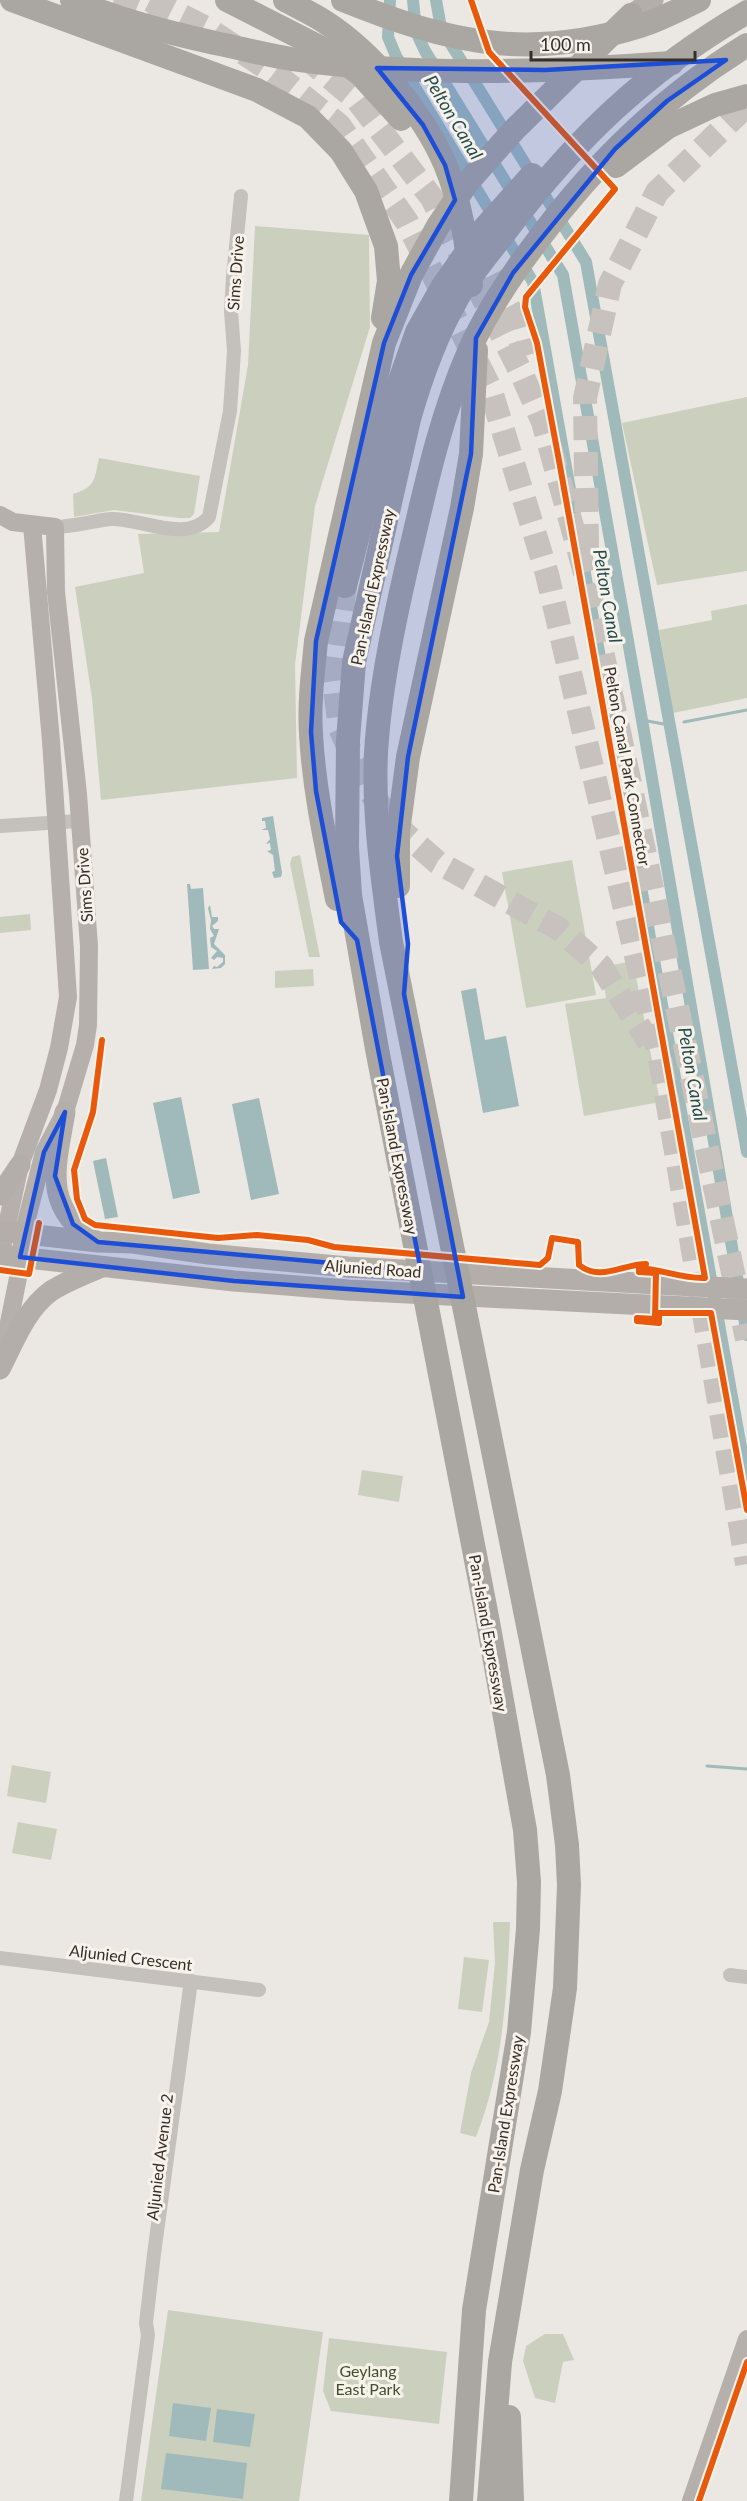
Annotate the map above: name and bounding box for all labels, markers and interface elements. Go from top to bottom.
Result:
scale bar [531,24,694,62]
text: 100 m [540,33,591,55]
water label: Pelton Canal [420,71,488,163]
street label: Sims Drive [223,235,247,311]
street label: Pan-Island Expressway [346,506,398,667]
water label: Pelton Canal [589,547,627,645]
street label: Pelton Canal Park Connector [601,665,655,867]
street label: Sims Drive [72,847,96,923]
water label: Pelton Canal [674,1025,712,1123]
street label: Pan-Island Expressway [373,1076,423,1237]
street label: Aljunied Road [324,1255,422,1281]
street label: Pan-Island Expressway [466,1553,512,1714]
street label: Aljunied Crescent [68,1940,194,1974]
street label: Pan-Island Expressway [483,2033,527,2194]
street label: Aljunied Avenue 2 [142,2093,176,2221]
park label: Geylang East Park [335,2361,401,2398]

